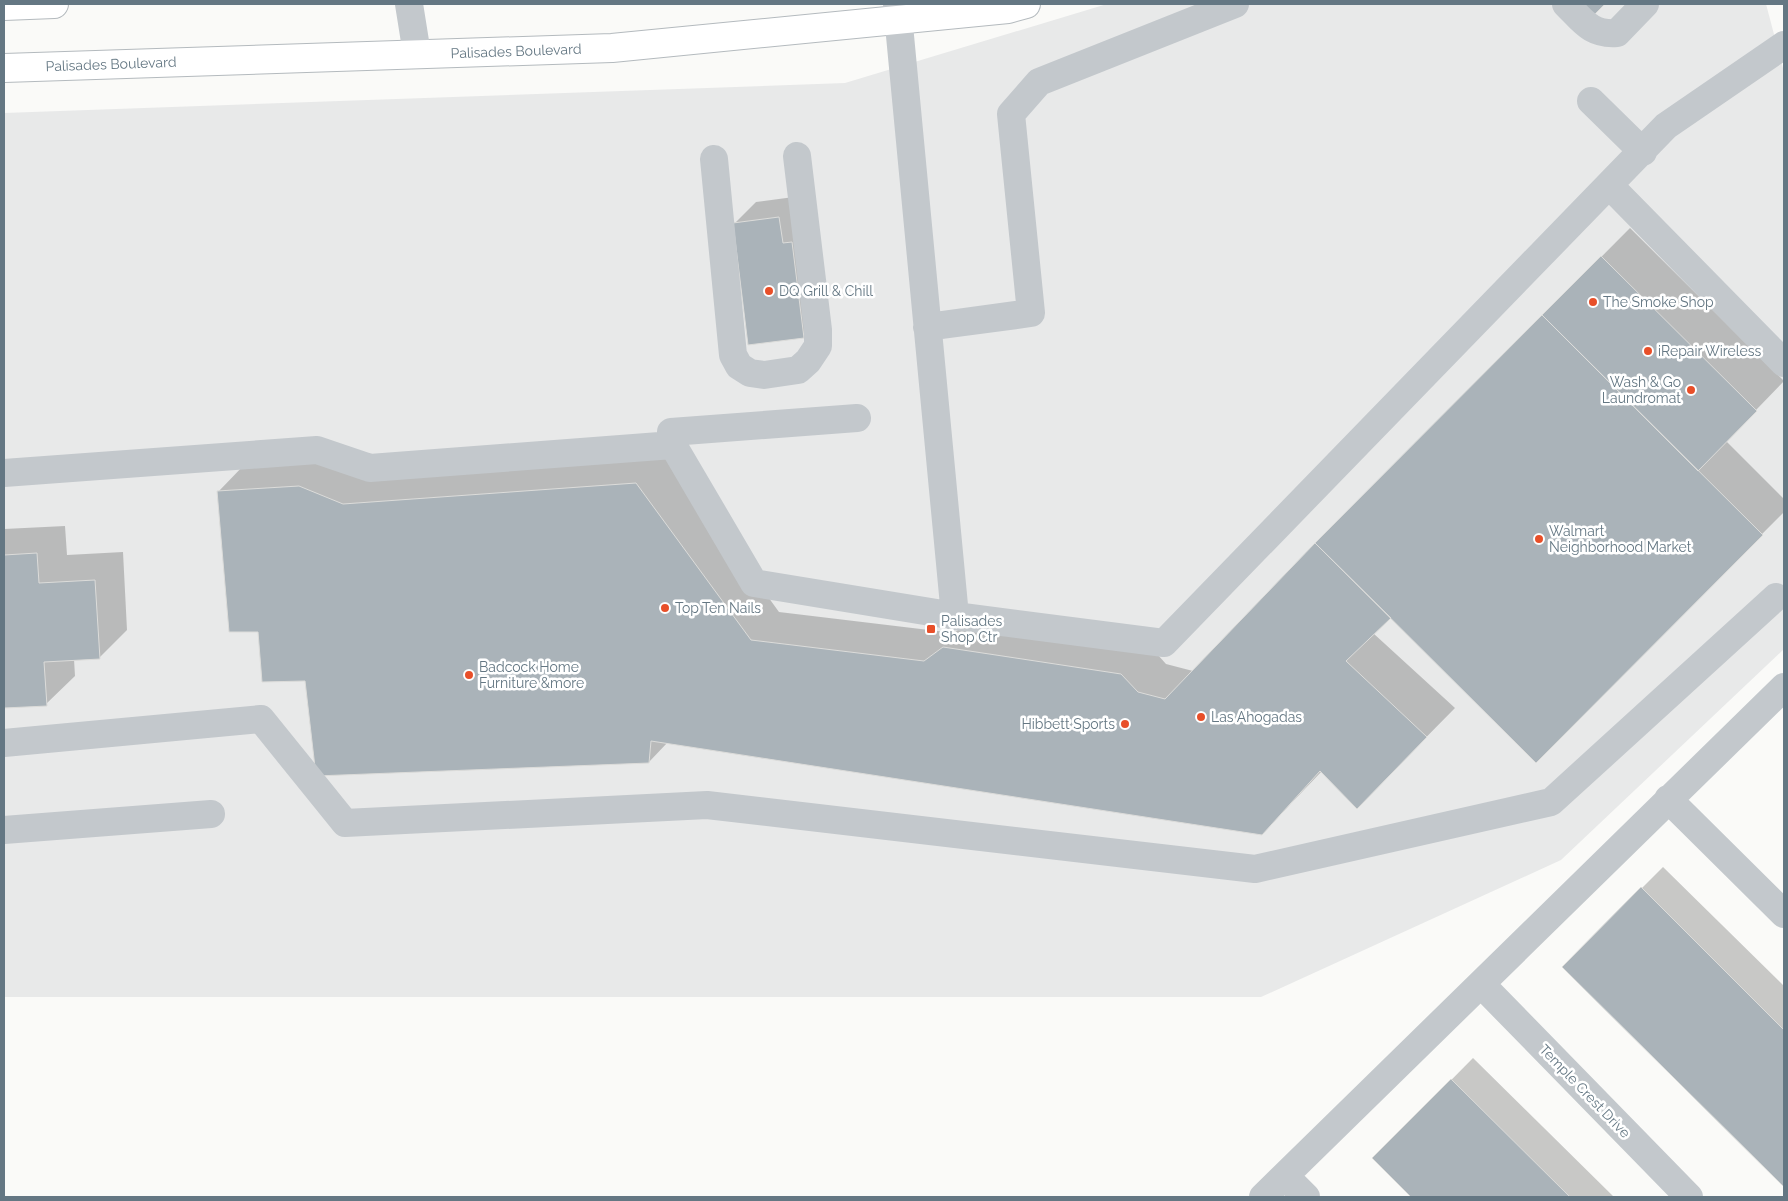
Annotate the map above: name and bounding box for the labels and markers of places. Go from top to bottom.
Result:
place label: DQ Grill & Chill [779,283,873,299]
marker: DQ Grill & Chill [763,285,775,297]
place label: The Smoke Shop [1603,294,1714,310]
marker: The Smoke Shop [1587,296,1599,308]
place label: iRepair Wireless [1658,343,1762,359]
marker: iRepair Wireless [1642,345,1654,357]
place label: Wash & Go Laundromat [1602,374,1681,406]
marker: Wash & Go Laundromat [1685,384,1697,396]
place label: Walmart Neighborhood Market [1549,523,1692,555]
marker: Walmart Neighborhood Market [1533,533,1545,545]
place label: Top Ten Nails [675,600,761,616]
marker: Top Ten Nails [659,602,671,614]
place label: Palisades Shop Ctr [941,613,1002,645]
marker: Palisades Shop Ctr [925,623,937,635]
place label: Badcock Home Furniture &more [479,659,584,691]
marker: Badcock Home Furniture &more [463,669,475,681]
place label: Las Ahogadas [1211,709,1302,725]
marker: Las Ahogadas [1195,711,1207,723]
place label: Hibbett Sports [1021,716,1115,732]
marker: Hibbett Sports [1119,718,1131,730]

